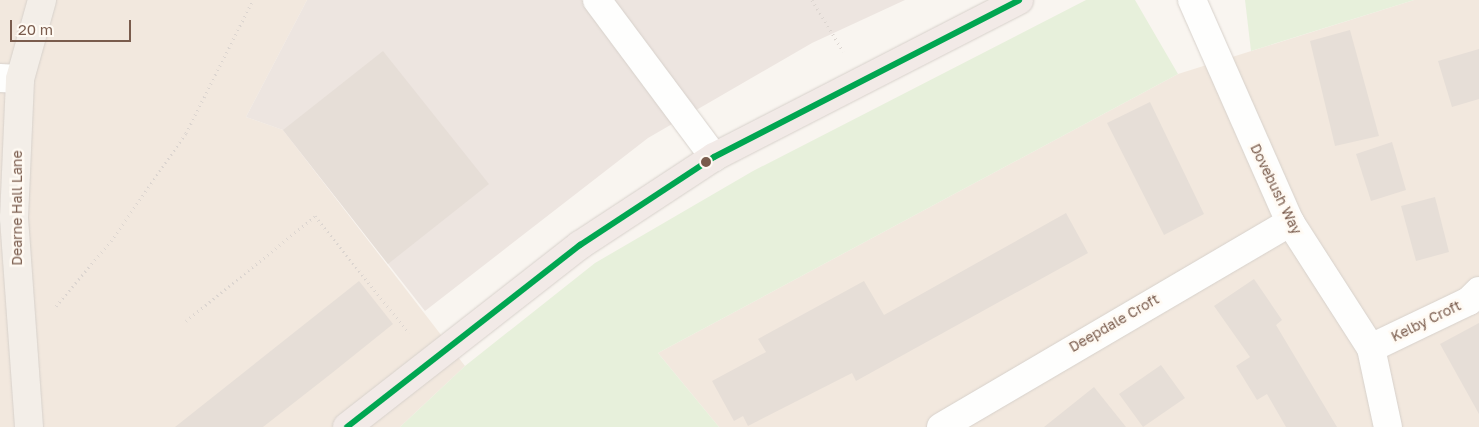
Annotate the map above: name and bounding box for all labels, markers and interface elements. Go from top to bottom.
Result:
scale bar [12,10,134,42]
text: 20 m [18,20,53,38]
street label: Dovebush Way [1247,141,1305,237]
street label: Dearne Hall Lane [9,150,25,266]
unlabelled marker [701,157,711,167]
street label: Deepdale Croft [1066,290,1162,356]
street label: Kelby Croft [1388,297,1464,345]

